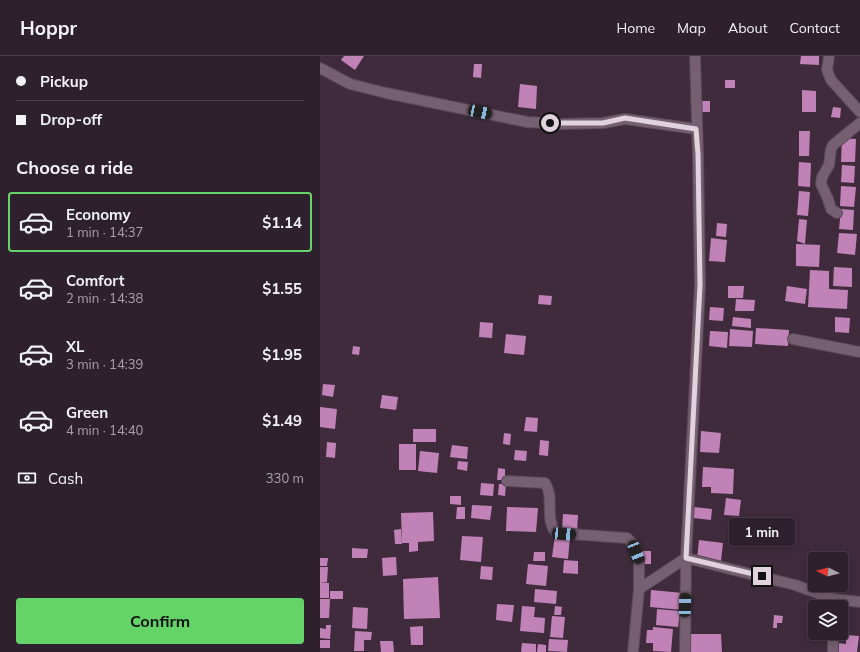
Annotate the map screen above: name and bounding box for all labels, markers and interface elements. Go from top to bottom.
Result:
text: Hoppr [20,16,77,40]
text: Home [616,19,655,37]
text: Map [677,19,706,37]
text: About [728,19,768,37]
text: Contact [790,19,840,37]
text: Pickup [40,72,88,91]
car [467,104,493,120]
text: Drop-off [40,110,102,129]
route start [541,114,559,132]
text: Choose a ride [16,156,133,179]
icon: car [18,204,54,240]
text: Economy [66,205,131,224]
text: $1.14 [262,213,302,232]
text: 1 min · 14:37 [66,224,143,240]
icon: car [18,270,54,306]
text: Comfort [66,271,124,290]
text: $1.55 [262,279,302,298]
text: 2 min · 14:38 [66,290,143,306]
icon: car [18,336,54,372]
text: XL [66,337,84,356]
text: $1.95 [262,345,302,364]
text: 3 min · 14:39 [66,356,143,372]
icon: car [18,402,54,438]
text: Green [66,403,108,422]
text: $1.49 [262,411,302,430]
text: 4 min · 14:40 [66,422,143,438]
icon: cash [16,467,38,489]
text: Cash [48,469,83,488]
text: 330 m [266,470,304,486]
callout: 1 min [729,518,795,546]
text: 1 min [745,524,779,540]
car [552,527,576,541]
car [626,539,646,565]
north arrow [808,552,848,592]
map controls [808,552,848,640]
route end [753,567,771,585]
car [679,593,691,617]
button: Confirm [16,598,304,644]
button: layers [808,600,848,640]

